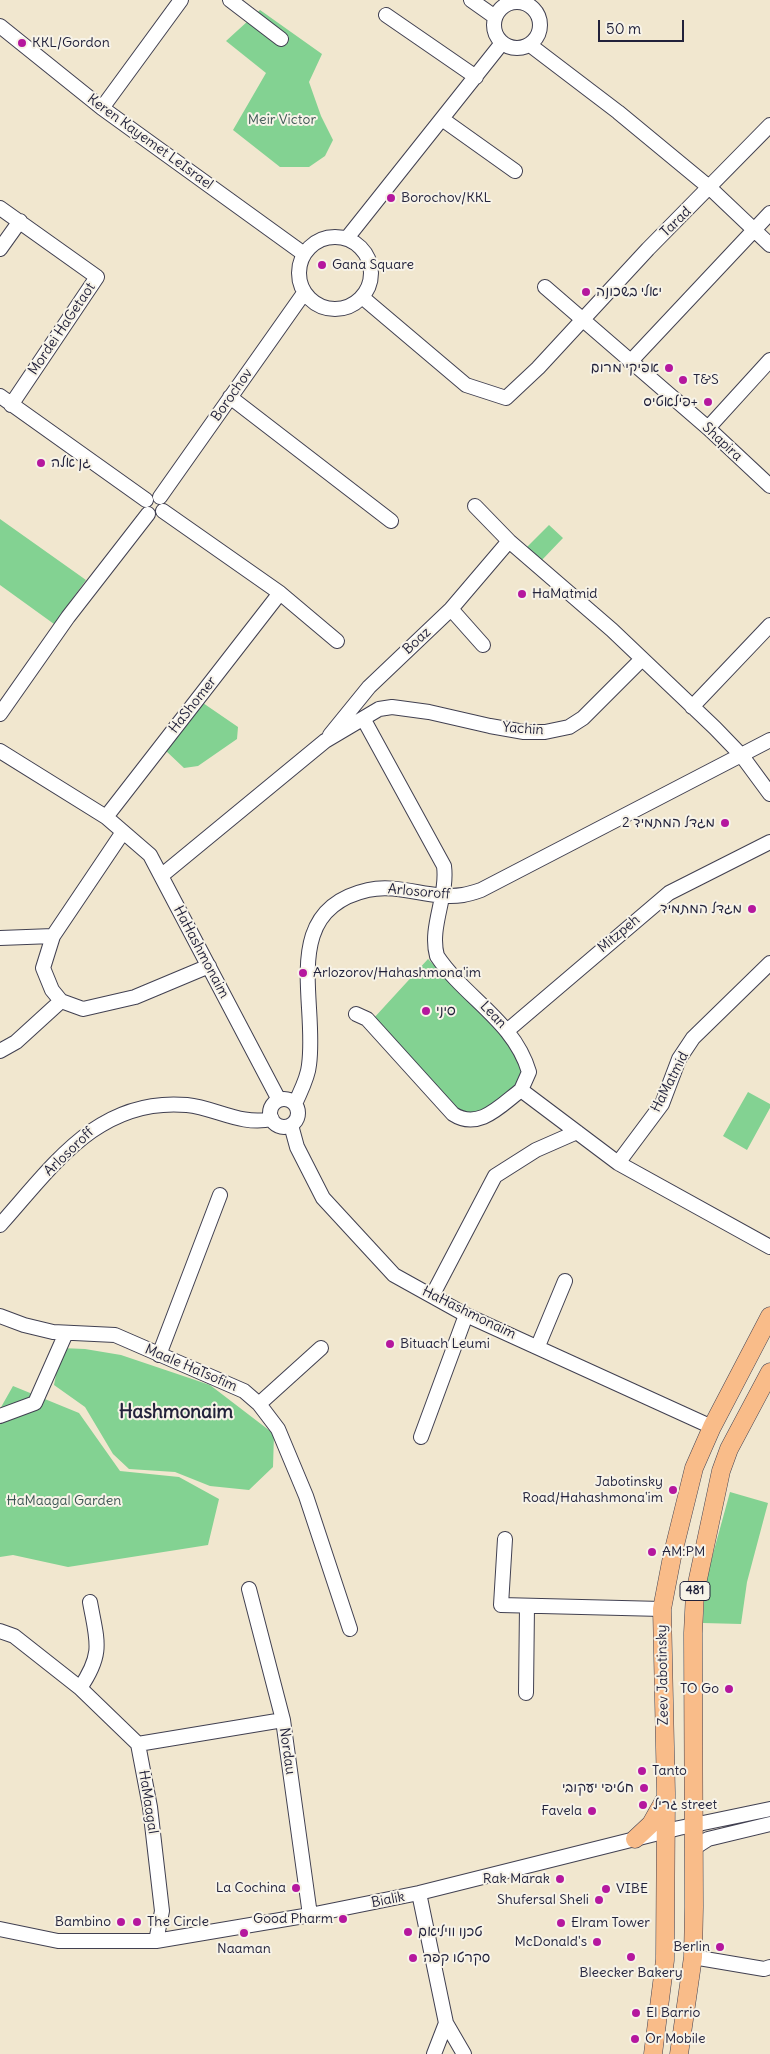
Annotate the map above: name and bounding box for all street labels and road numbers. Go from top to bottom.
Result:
street label: Keren Kayemet LeIsrael [84,91,216,193]
street label: Tarad [657,203,695,241]
street label: Mordei HaGetaot [25,280,99,378]
street label: Borochov [208,365,256,425]
street label: Shapira [699,419,745,465]
street label: Boaz [400,624,434,658]
street label: HaShomer [166,673,220,737]
street label: Yachin [502,719,544,739]
street label: Arlosoroff [387,881,451,903]
street label: HaHashmonaim [170,903,232,1001]
street label: Mitzpeh [595,912,643,956]
street label: Lean [476,998,510,1032]
street label: HaMatmid [648,1049,692,1115]
street label: Arlosoroff [41,1124,97,1180]
street label: HaHashmonaim [419,1283,519,1343]
street label: Maale HaTsofim [142,1341,240,1395]
road number: 481 [680,1582,710,1600]
street label: Zeev Jabotinsky [654,1625,672,1725]
street label: Nordau [275,1726,299,1776]
street label: HaMaagal [135,1769,161,1835]
street label: Bialik [370,1889,406,1911]

